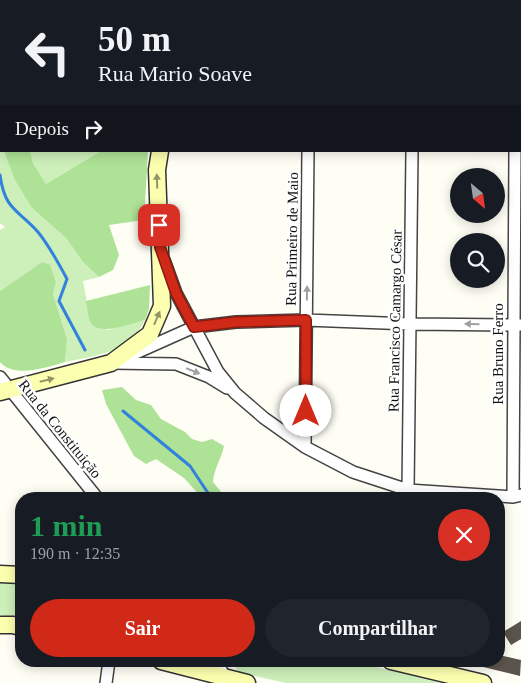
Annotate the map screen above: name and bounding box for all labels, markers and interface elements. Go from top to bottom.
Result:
icon: left [15,20,80,85]
text: 50 m [98,20,171,59]
text: Rua Mario Soave [98,61,252,86]
icon: right [79,115,107,143]
text: Depois [15,118,69,139]
north arrow [450,168,505,222]
map controls [450,168,505,288]
street label: Rua Primeiro de Maio [283,172,301,306]
one-way arrow [153,173,161,189]
pin [138,204,180,246]
icon: arrive [145,211,173,239]
street label: Rua Francisco Camargo César [385,230,405,412]
button: search [450,233,505,288]
one-way arrow [303,285,311,301]
street label: Rua Bruno Ferro [490,303,506,405]
one-way arrow [153,311,161,325]
one-way arrow [464,320,480,328]
one-way arrow [186,368,201,375]
one-way arrow [40,375,55,383]
street label: Rua da Constituição [16,377,104,481]
position arrow [279,384,331,436]
text: 1 min [30,509,103,542]
button: close [438,509,490,561]
text: 190 m · 12:35 [30,545,120,562]
button: Sair [30,599,255,657]
button: Compartilhar [265,599,490,657]

